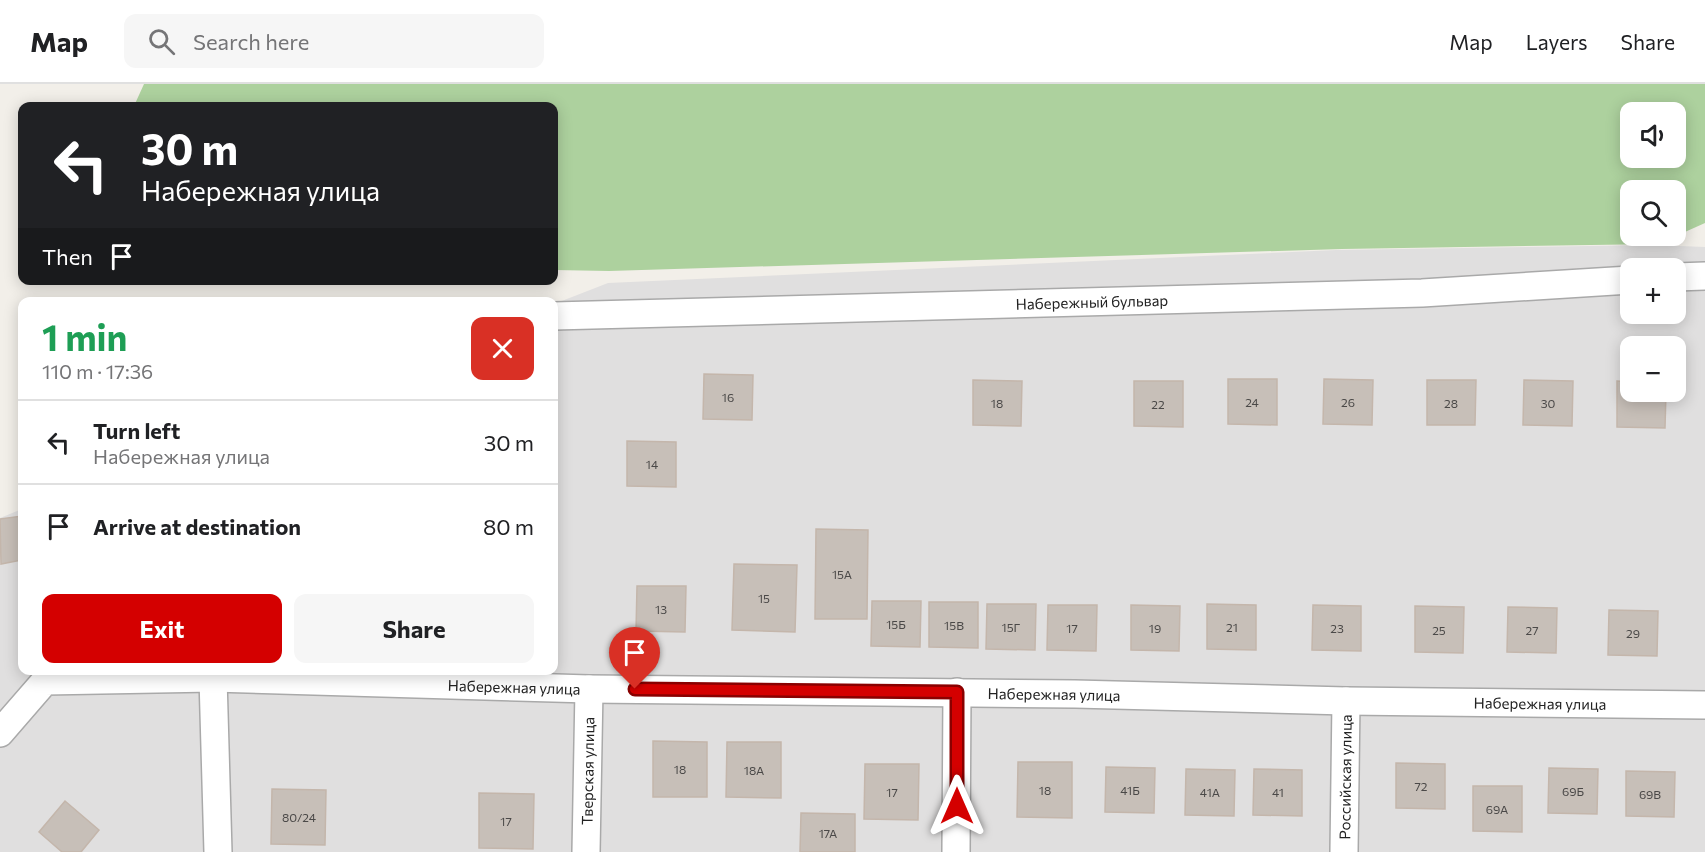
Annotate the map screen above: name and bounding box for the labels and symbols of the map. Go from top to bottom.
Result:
street label: Набережный бульвар [1015,291,1168,313]
house number: 16 [722,390,734,404]
house number: 24 [1245,395,1259,409]
house number: 26 [1341,395,1355,409]
house number: 18 [991,396,1003,410]
house number: 28 [1444,396,1458,410]
house number: 30 [1541,396,1556,410]
house number: 22 [1151,397,1165,411]
house number: 14 [646,457,658,471]
house number: 15А [832,567,852,581]
house number: 15 [758,591,770,605]
house number: 13 [655,602,667,616]
house number: 15Б [886,617,906,631]
house number: 15В [944,618,964,632]
house number: 15Г [1002,620,1021,634]
house number: 21 [1226,620,1238,634]
house number: 17 [1066,621,1078,635]
house number: 19 [1149,621,1161,635]
house number: 23 [1330,621,1344,635]
house number: 25 [1432,623,1446,637]
house number: 27 [1526,623,1538,637]
house number: 29 [1626,626,1640,640]
pin [609,627,660,689]
street label: Набережная улица [447,676,581,698]
street label: Набережная улица [988,684,1121,704]
street label: Набережная улица [1473,693,1606,713]
street label: Российская улица [1335,714,1355,840]
street label: Тверская улица [577,717,597,825]
house number: 18 [674,762,686,776]
house number: 18А [744,763,764,777]
position arrow [925,774,989,838]
house number: 72 [1415,779,1428,793]
house number: 18 [1039,783,1051,797]
house number: 41Б [1120,783,1140,797]
house number: 69Б [1562,784,1584,798]
house number: 17 [886,785,898,799]
house number: 41А [1200,785,1220,799]
house number: 41 [1272,785,1284,799]
house number: 69В [1639,787,1661,801]
house number: 69А [1486,802,1508,816]
house number: 80/24 [282,810,316,824]
house number: 17 [500,814,512,828]
house number: 17А [819,826,837,840]

